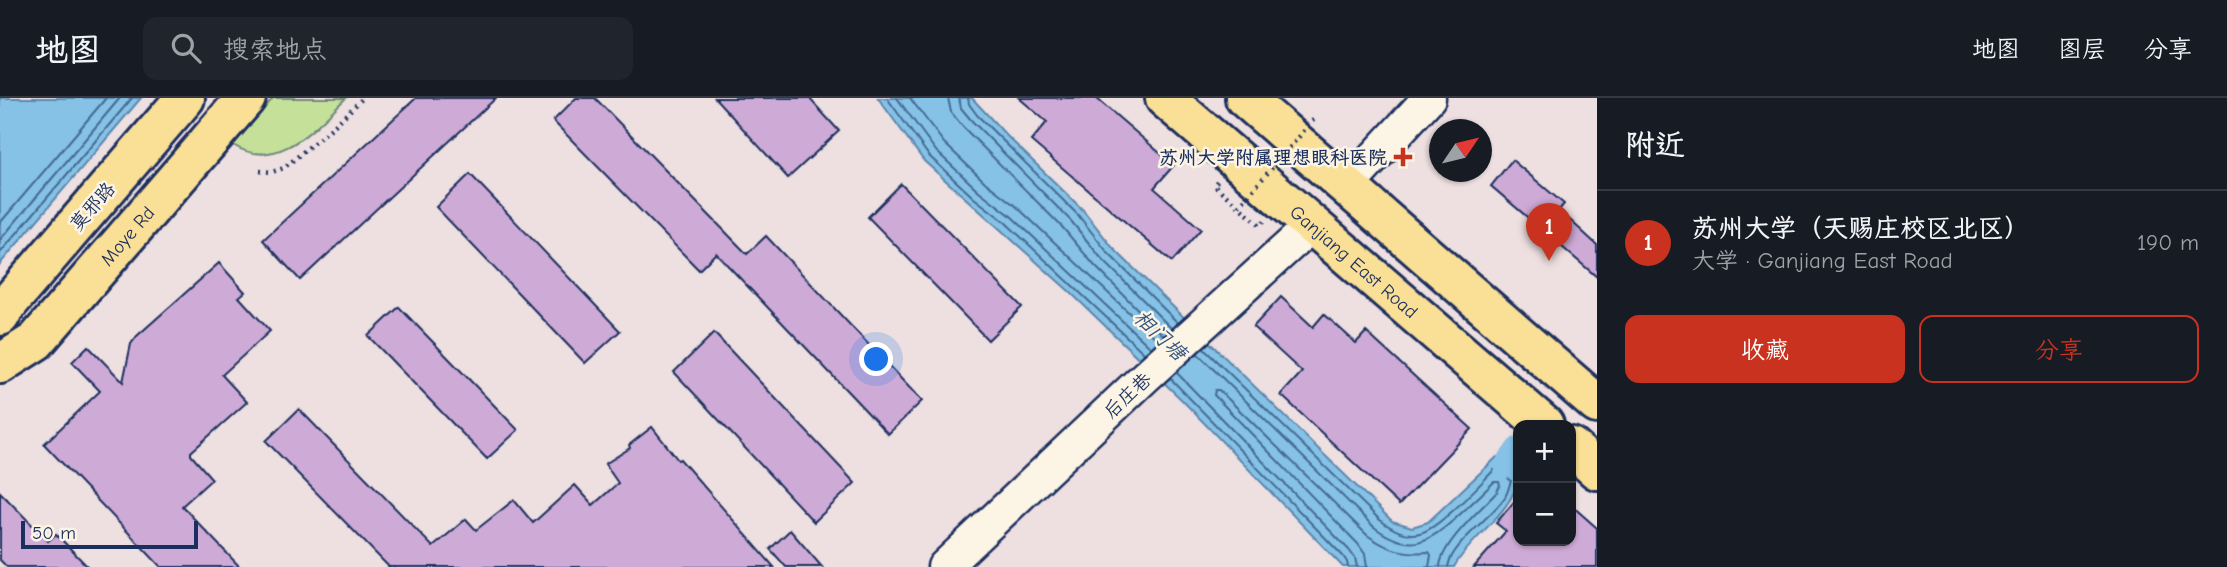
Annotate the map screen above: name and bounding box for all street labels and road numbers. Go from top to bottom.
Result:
street label: 莫邪路 [66,178,120,235]
street label: Ganjiang East Road [1285,201,1422,323]
street label: Moye Rd [96,202,159,270]
street label: 后庄巷 [1099,368,1156,423]

